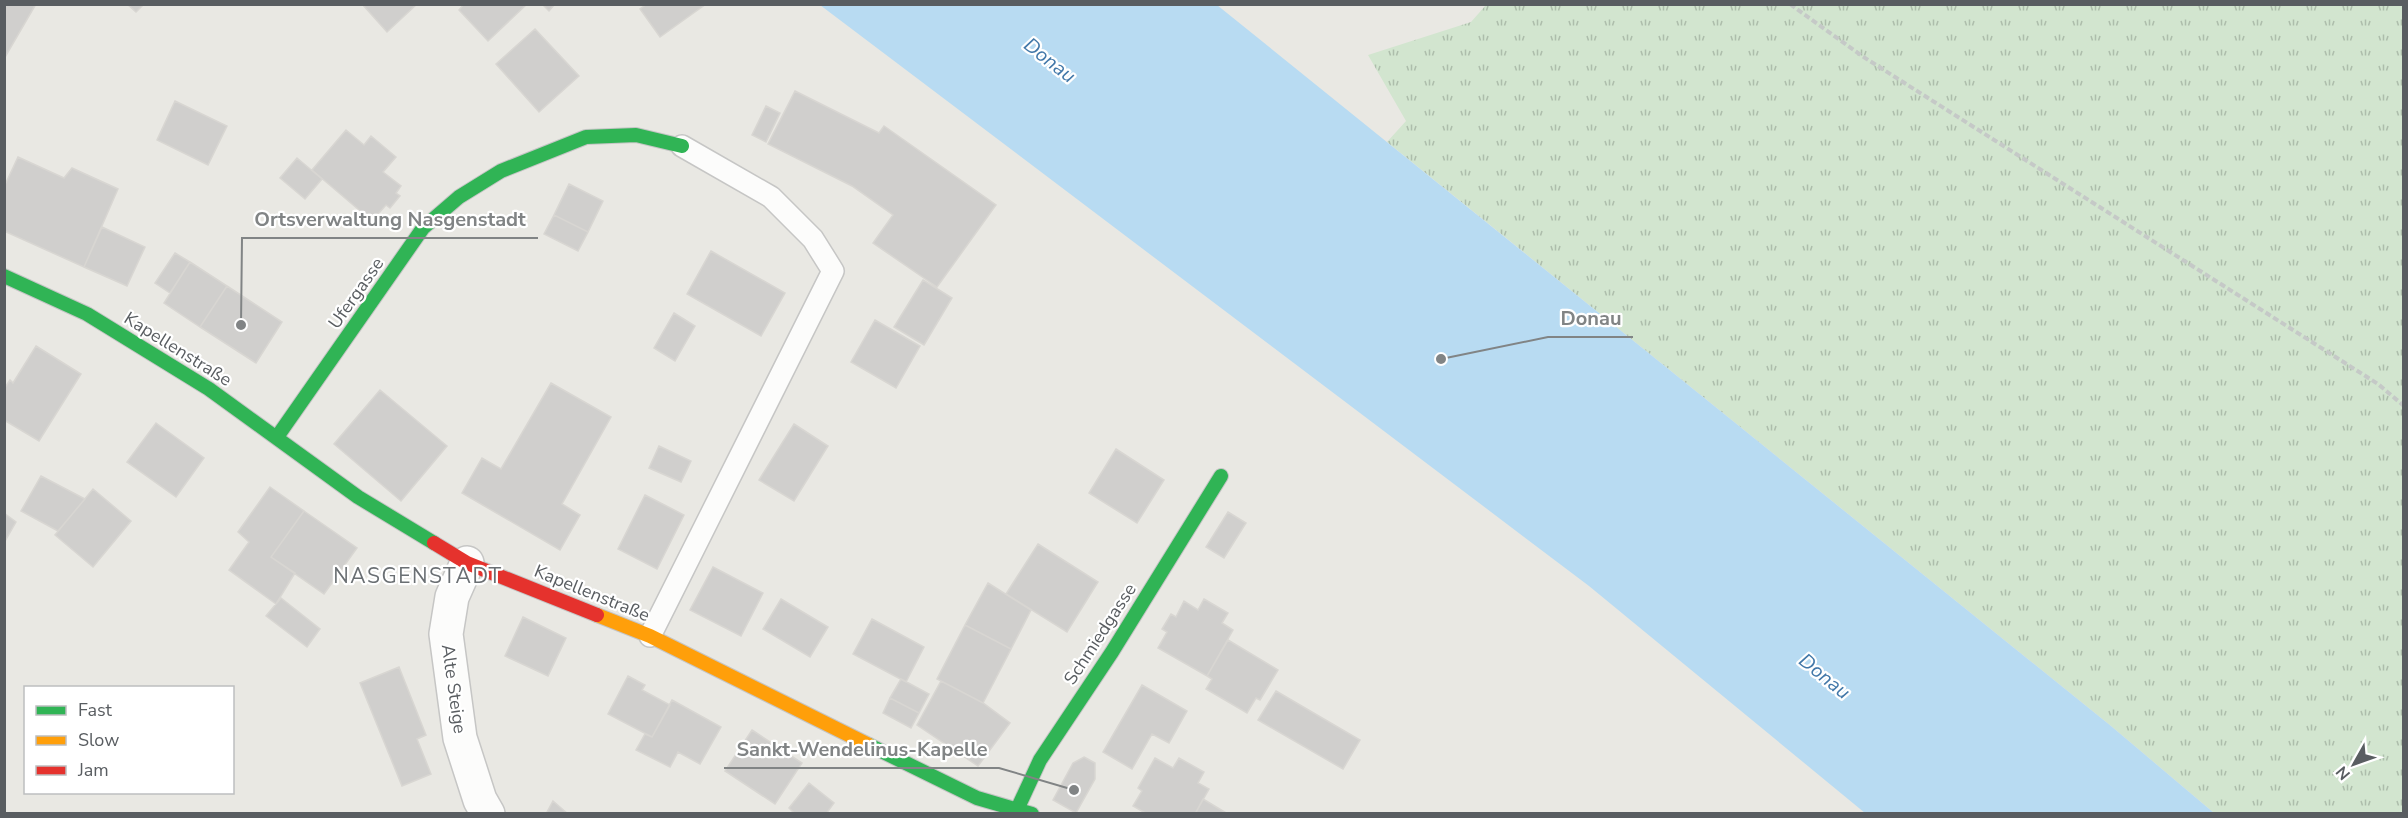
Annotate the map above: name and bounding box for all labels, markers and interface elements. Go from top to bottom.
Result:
water label: Donau [1018,32,1081,89]
callout: Ortsverwaltung Nasgenstadt [242,200,538,238]
text: Ortsverwaltung Nasgenstadt [254,206,526,233]
street label: Ufergasse [323,253,389,333]
callout: Donau [1548,299,1633,337]
text: Donau [1561,305,1621,332]
street label: Kapellenstraße [120,306,236,392]
street label: Kapellenstraße [531,559,653,627]
district label: NASGENSTADT [333,562,503,590]
street label: Schmiedgasse [1058,579,1142,689]
street label: Alte Steige [436,643,472,735]
water label: Donau [1793,647,1856,705]
legend [24,686,234,794]
text: Fast [78,698,113,722]
text: Slow [78,728,119,752]
callout: Sankt-Wendelinus-Kapelle [724,730,999,768]
north arrow [2324,734,2384,794]
text: Sankt-Wendelinus-Kapelle [736,736,988,763]
text: Jam [77,758,109,782]
text: N [2331,761,2356,785]

